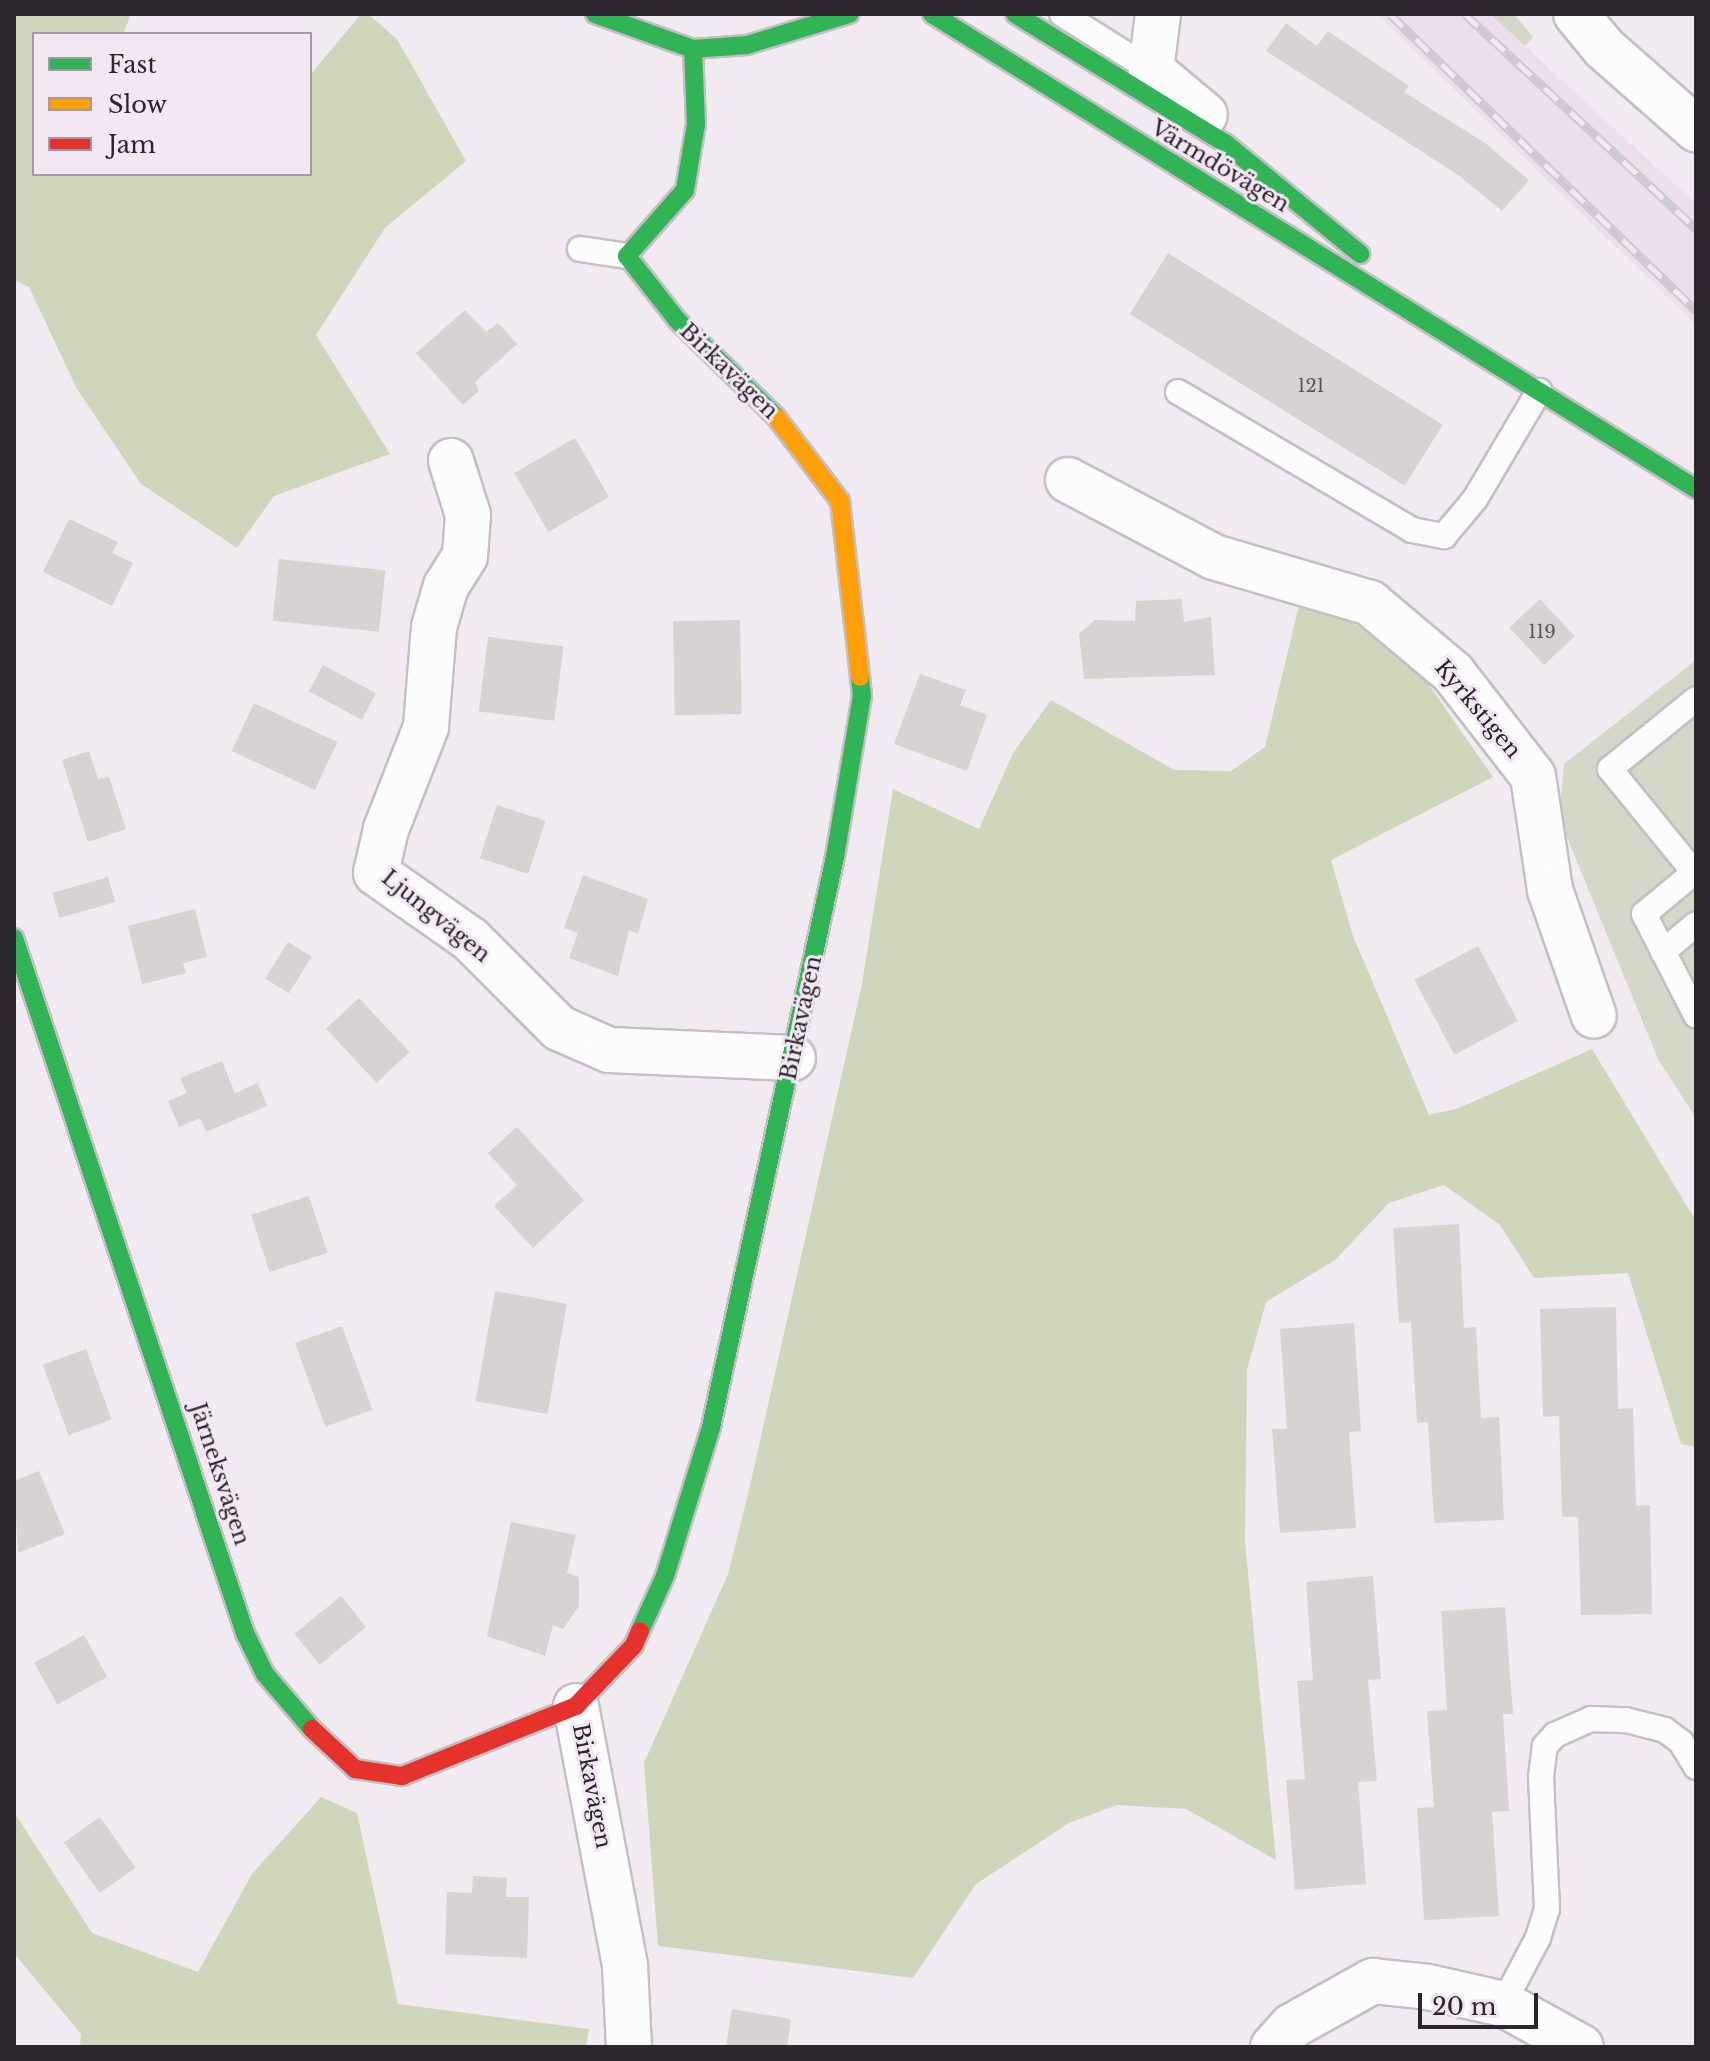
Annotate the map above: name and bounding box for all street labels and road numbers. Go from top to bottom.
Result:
street label: Värmdövägen [1146,114,1294,218]
street label: Birkavägen [674,318,784,424]
street label: Kyrkstigen [1429,655,1527,763]
street label: Ljungvägen [376,864,496,968]
street label: Birkavägen [775,953,827,1083]
street label: Järneksvägen [185,1400,255,1548]
street label: Birkavägen [567,1721,617,1851]

